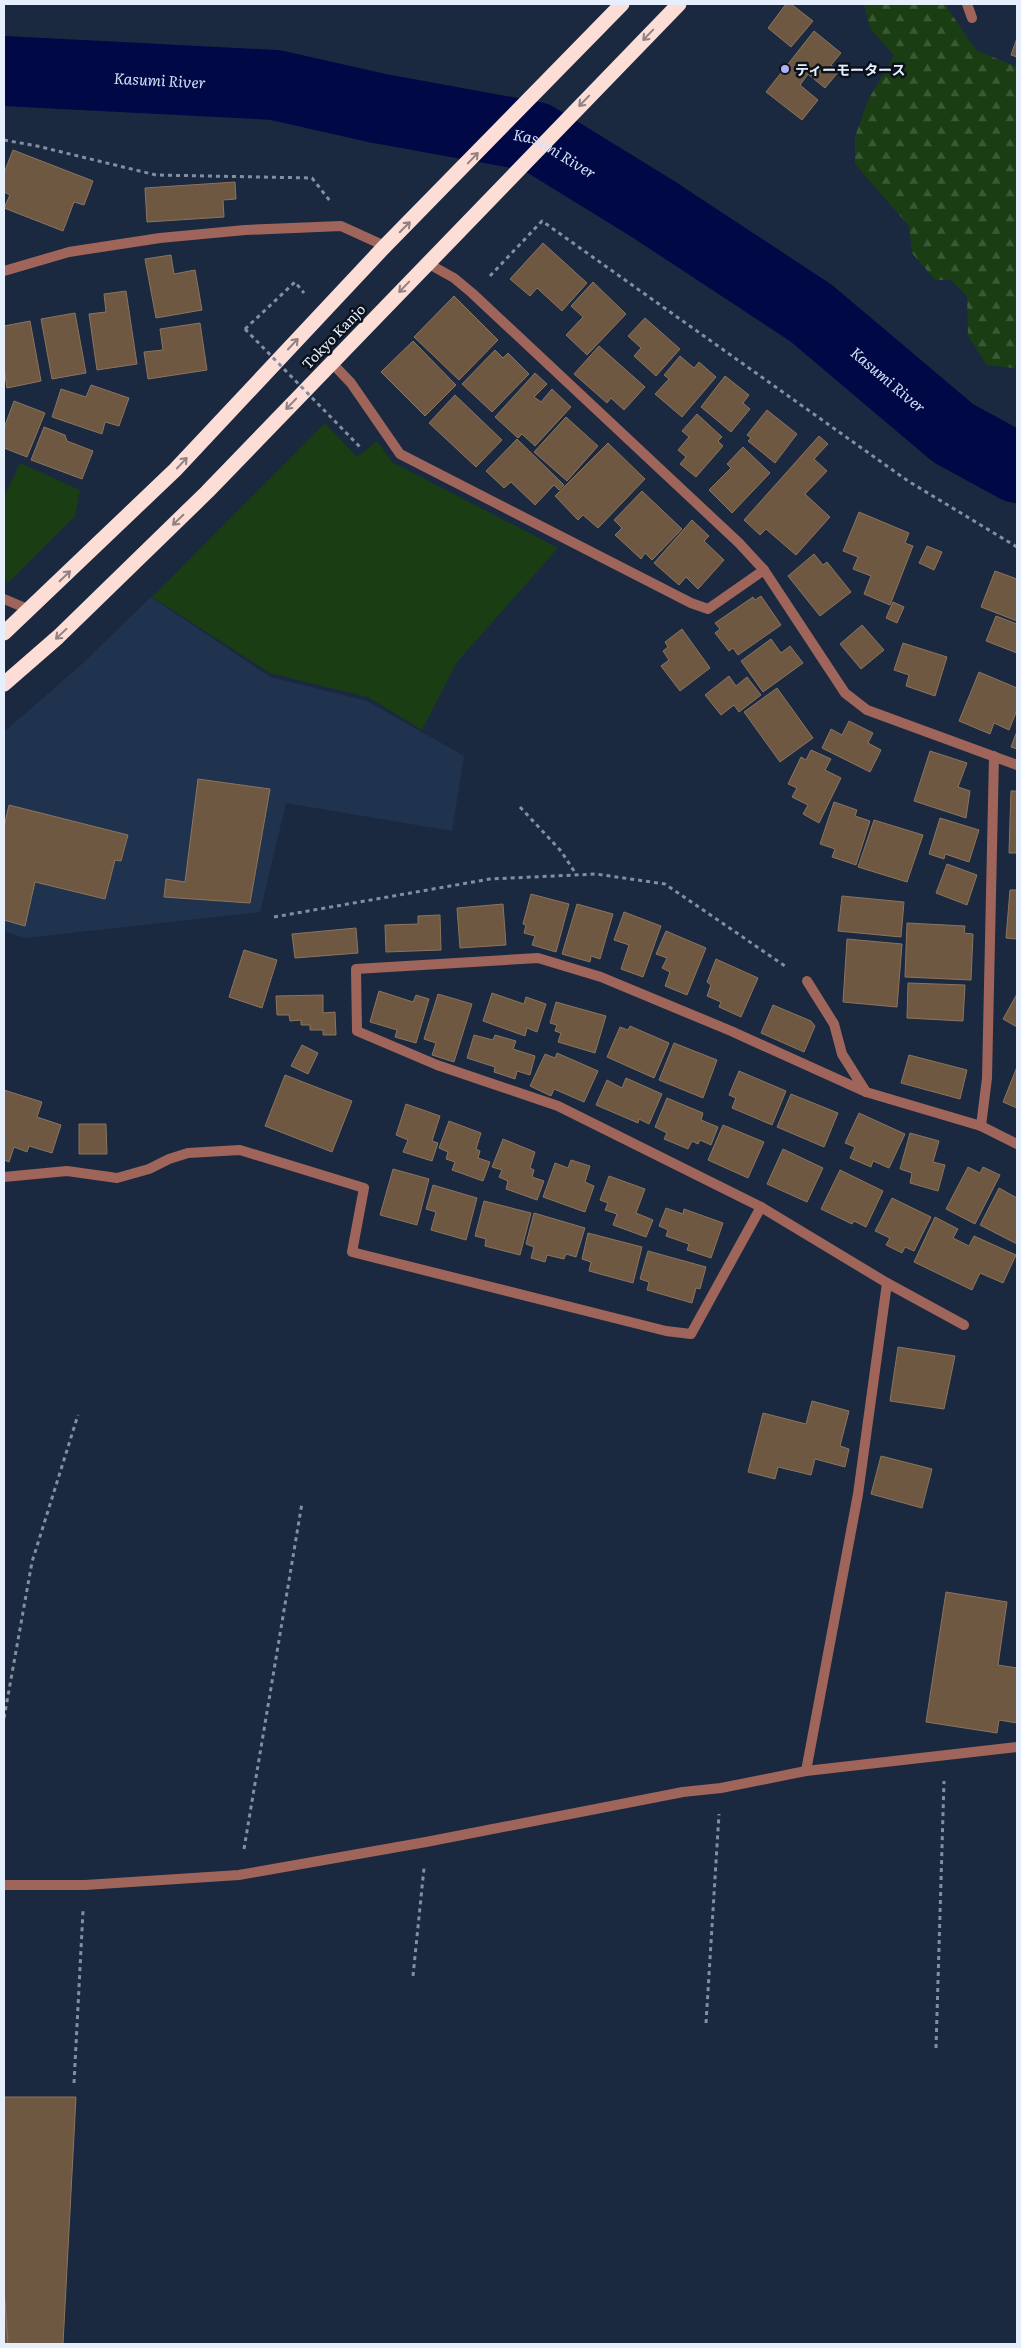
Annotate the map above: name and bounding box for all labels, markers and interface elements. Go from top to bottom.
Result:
one-way arrow [642,29,654,41]
place label: ティーモータース [795,59,905,79]
marker: ティーモータース [779,63,791,75]
water label: Kasumi River [113,65,206,93]
one-way arrow [578,95,590,107]
water label: Kasumi River [512,122,601,183]
one-way arrow [467,152,479,164]
one-way arrow [399,221,412,233]
one-way arrow [398,281,410,293]
street label: Tokyo Kanjo [297,299,369,373]
one-way arrow [287,338,299,351]
water label: Kasumi River [846,340,931,417]
one-way arrow [285,398,297,410]
one-way arrow [176,456,188,469]
one-way arrow [171,514,184,526]
one-way arrow [59,570,72,582]
one-way arrow [55,628,67,640]

